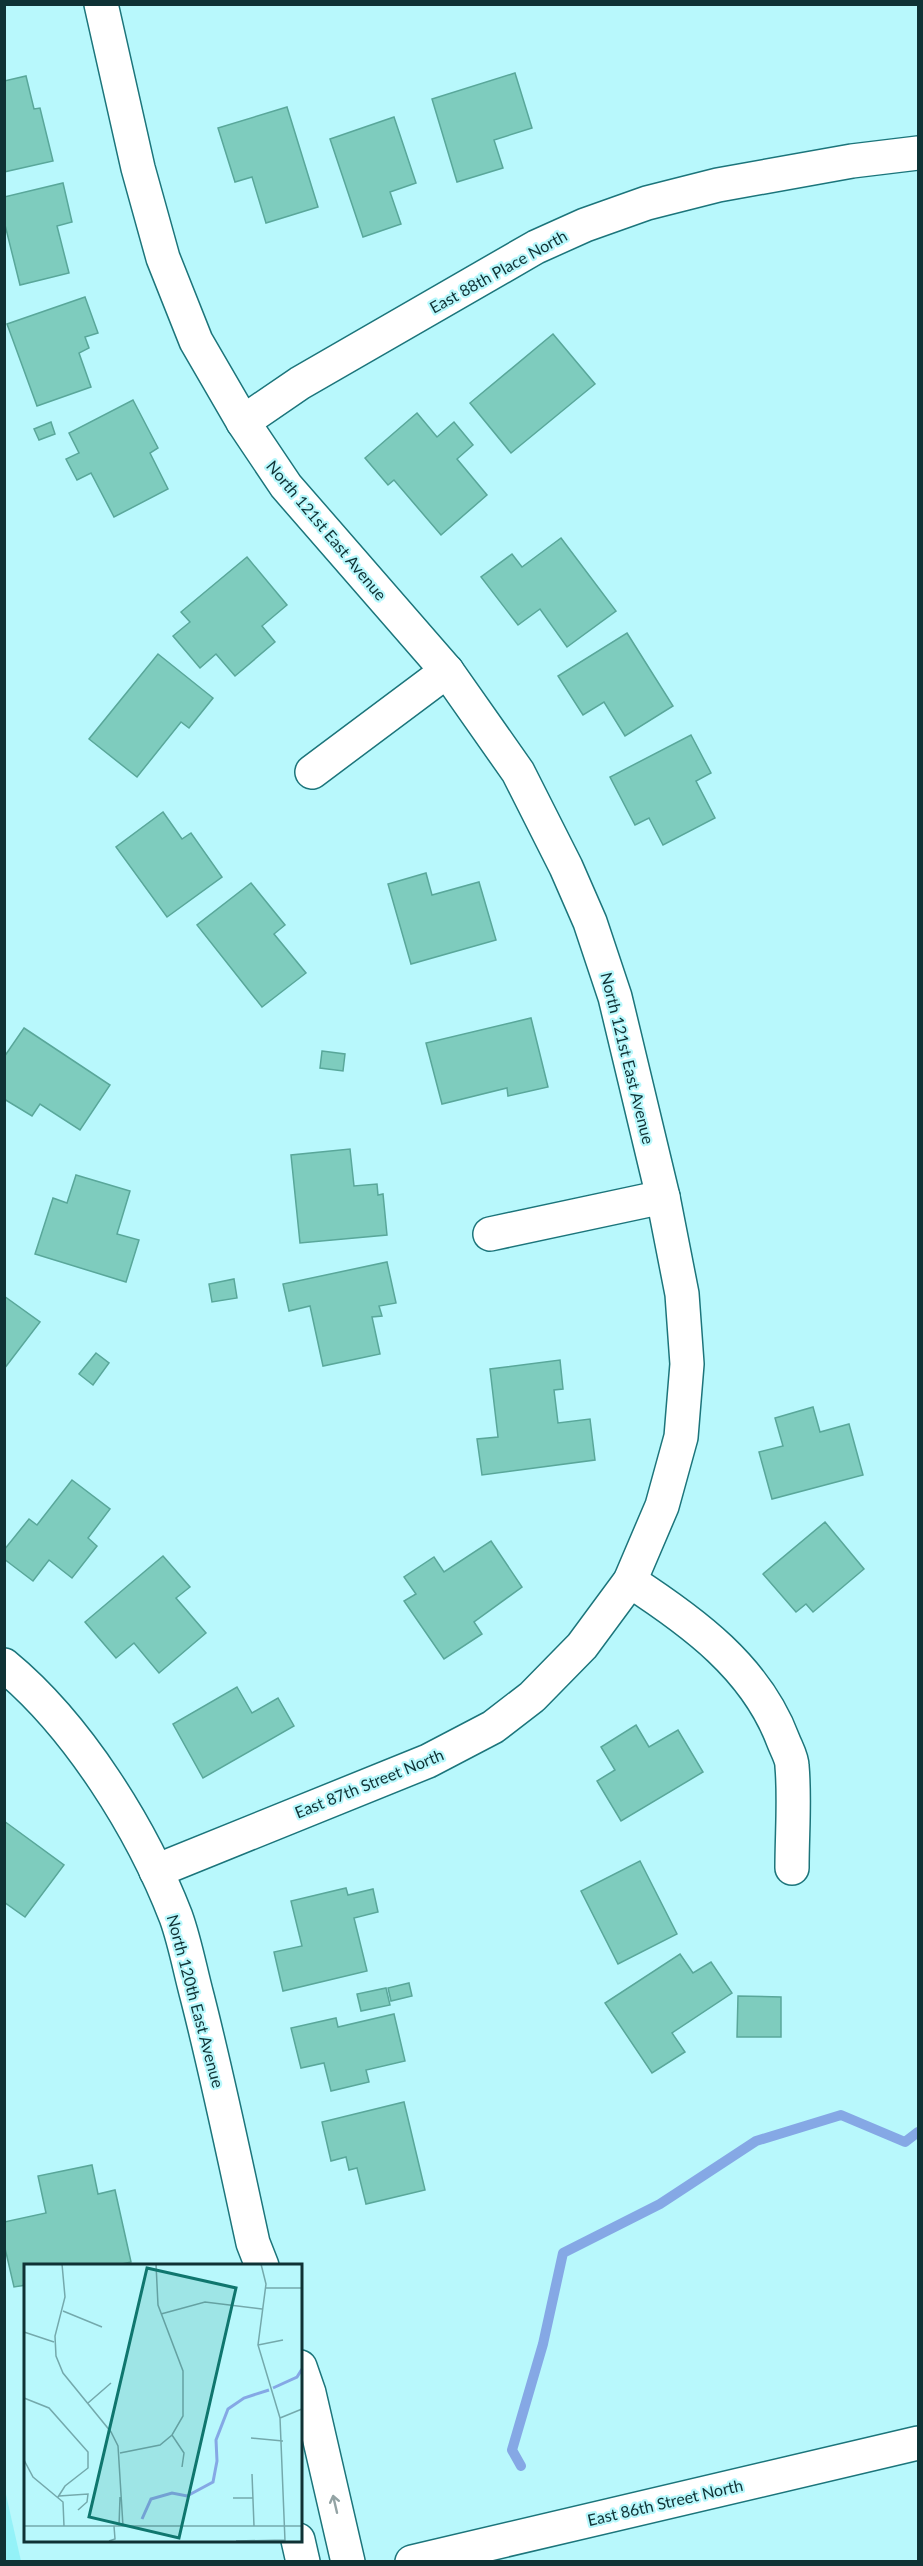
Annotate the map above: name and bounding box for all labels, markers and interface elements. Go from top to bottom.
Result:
street label: East 88th Place North [426,225,570,317]
street label: North 121st East Avenue [263,456,391,604]
street label: North 121st East Avenue [597,970,659,1146]
street label: East 87th Street North [292,1744,446,1822]
street label: North 120th East Avenue [164,1912,228,2090]
inset map [24,2264,302,2542]
street label: East 86th Street North [585,2475,745,2529]
one-way arrow [328,2495,340,2514]

